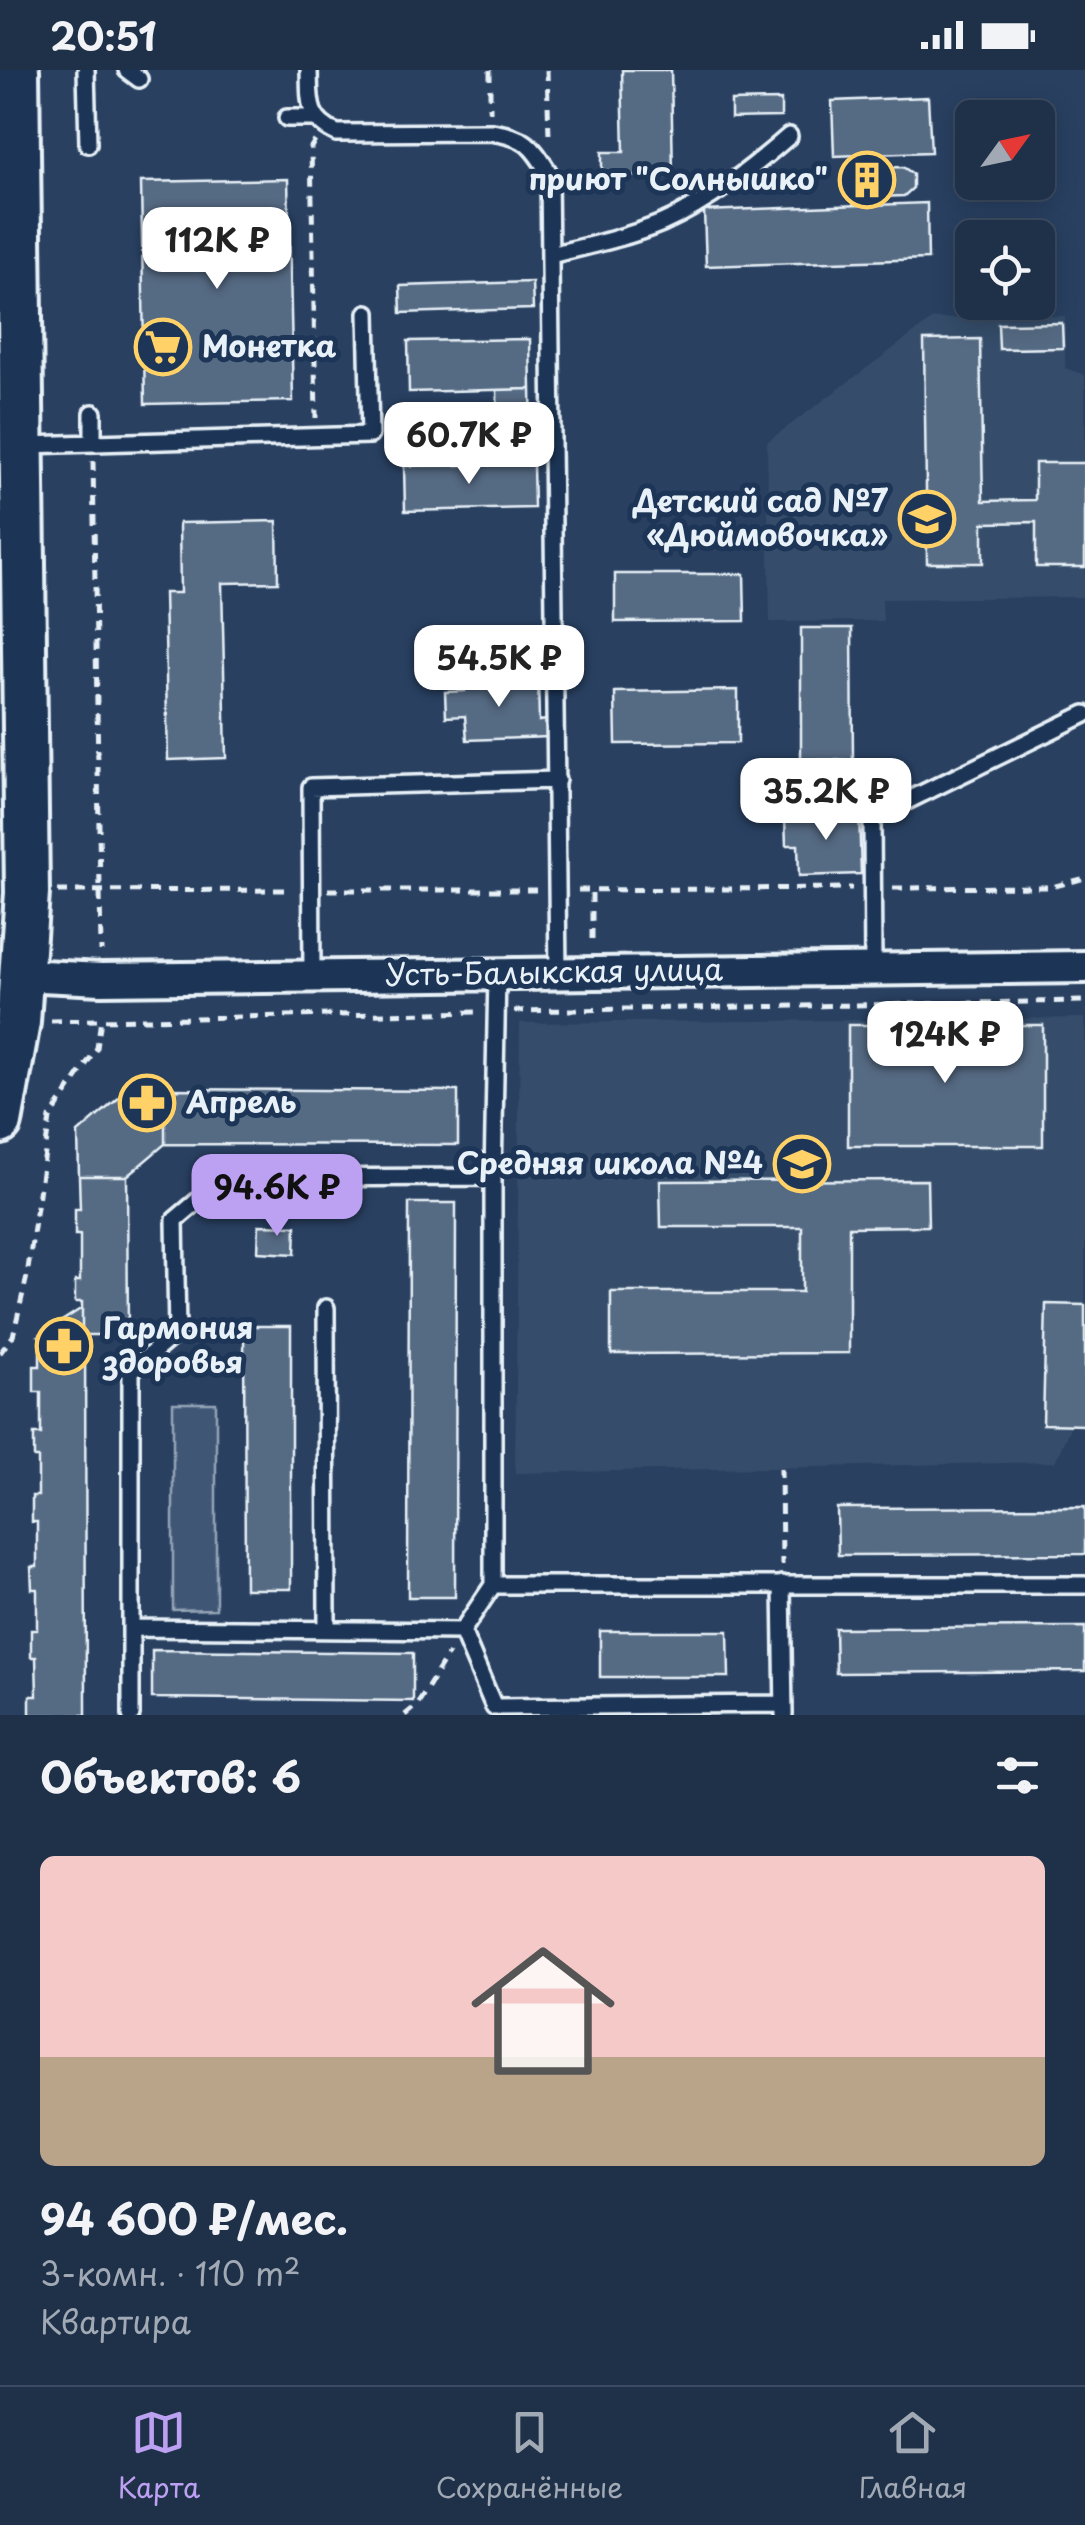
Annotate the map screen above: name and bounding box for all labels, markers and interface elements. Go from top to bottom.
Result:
text: 20:51 [50,7,156,64]
north arrow [955,100,1055,200]
map controls [955,100,1055,320]
building icon: приют "Солнышко" [837,150,897,210]
place label: приют "Солнышко" [528,155,828,200]
pin: 112K ₽ [136,207,298,292]
text: 112K ₽ [164,215,270,263]
button: locate [955,220,1055,320]
supermarket icon: Монетка [133,317,193,377]
place label: Монетка [202,322,337,367]
pin: 60.7K ₽ [377,402,561,487]
text: 60.7K ₽ [406,410,532,458]
place label: Детский сад №7 «Дюймовочка» [632,477,889,556]
school or university icon: Детский сад №7 «Дюймовочка» [897,489,957,549]
pin: 54.5K ₽ [407,625,591,710]
text: 54.5K ₽ [436,633,562,681]
pin: 35.2K ₽ [734,758,918,843]
text: 35.2K ₽ [762,766,890,814]
street label: Усть-Балыкская улица [385,945,723,996]
pin: 124K ₽ [864,1001,1026,1086]
text: 124K ₽ [889,1009,1001,1057]
pharmacy icon: Апрель [117,1073,177,1133]
place label: Апрель [185,1078,297,1123]
school or university icon: Средняя школа №4 [772,1134,832,1194]
place label: Средняя школа №4 [457,1139,763,1184]
pin: 94.6K ₽ [185,1154,369,1239]
text: 94.6K ₽ [214,1162,340,1210]
place label: Гармония здоровья [102,1304,253,1383]
pharmacy icon: Гармония здоровья [34,1316,94,1376]
text: Объектов: 6 [40,1744,301,1807]
icon: filters [990,1748,1045,1803]
icon: home [453,1921,633,2101]
text: 94 600 ₽/мес. [40,2186,348,2249]
text: 3-комн. · 110 m² [40,2249,300,2297]
text: Квартира [40,2297,191,2345]
tab: Карта [118,2405,200,2508]
tab: Сохранённые [436,2405,623,2508]
tab: Главная [859,2405,967,2508]

